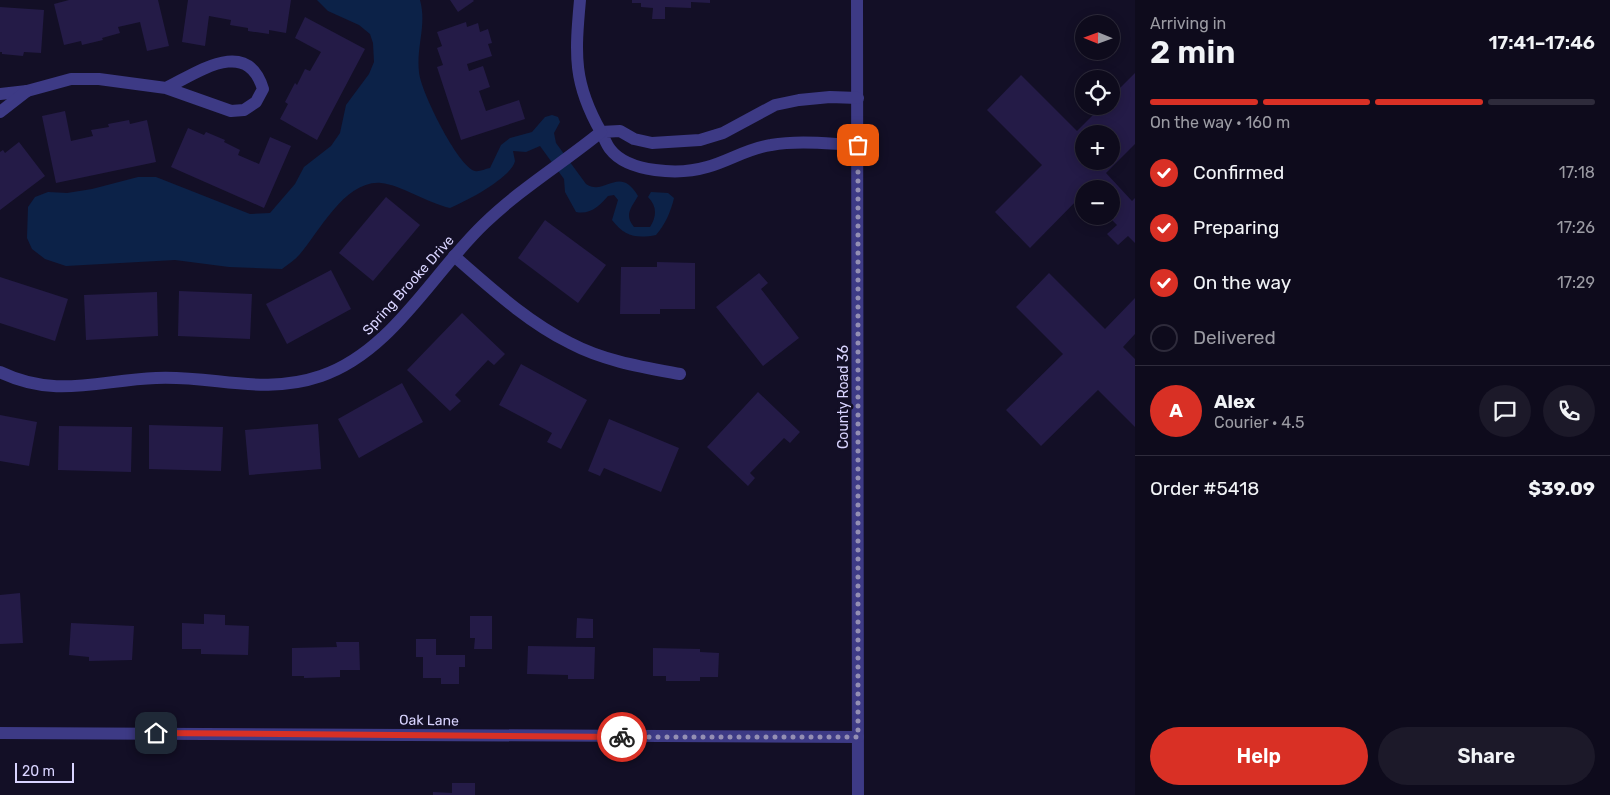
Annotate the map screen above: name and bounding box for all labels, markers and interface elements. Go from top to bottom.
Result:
text: Arriving in [1150,14,1226,33]
north arrow [1075,15,1120,60]
map controls [1075,15,1120,225]
text: 17:41–17:46 [1488,31,1595,54]
text: 2 min [1150,33,1235,71]
button: locate [1075,70,1120,115]
text: On the way · 160 m [1150,113,1290,132]
pin [837,124,879,166]
button: + [1075,125,1120,170]
icon: bag [844,131,872,159]
icon: check [1150,159,1178,187]
text: Confirmed [1193,161,1284,184]
text: 17:18 [1559,163,1595,182]
button: − [1075,180,1120,225]
icon: check [1150,214,1178,242]
text: Preparing [1193,216,1279,239]
text: 17:26 [1557,218,1595,237]
street label: Spring Brooke Drive [359,232,458,339]
icon: check [1150,269,1178,297]
text: On the way [1193,271,1291,294]
text: 17:29 [1557,273,1595,292]
text: Delivered [1193,326,1276,349]
street label: County Road 36 [835,345,852,449]
button: chat [1479,385,1531,437]
button: phone [1543,385,1595,437]
text: Alex [1214,390,1255,413]
text: A [1169,399,1183,422]
text: Courier · 4.5 [1214,413,1304,432]
text: Order #5418 [1150,477,1259,500]
text: $39.09 [1528,477,1595,500]
street label: Oak Lane [399,711,459,730]
pin [135,712,177,754]
courier [597,712,647,762]
icon: home [142,719,170,747]
icon: bike [608,723,636,751]
button: Help [1150,727,1368,785]
button: Share [1378,727,1595,785]
scale bar [15,760,74,783]
text: 20 m [22,763,55,780]

